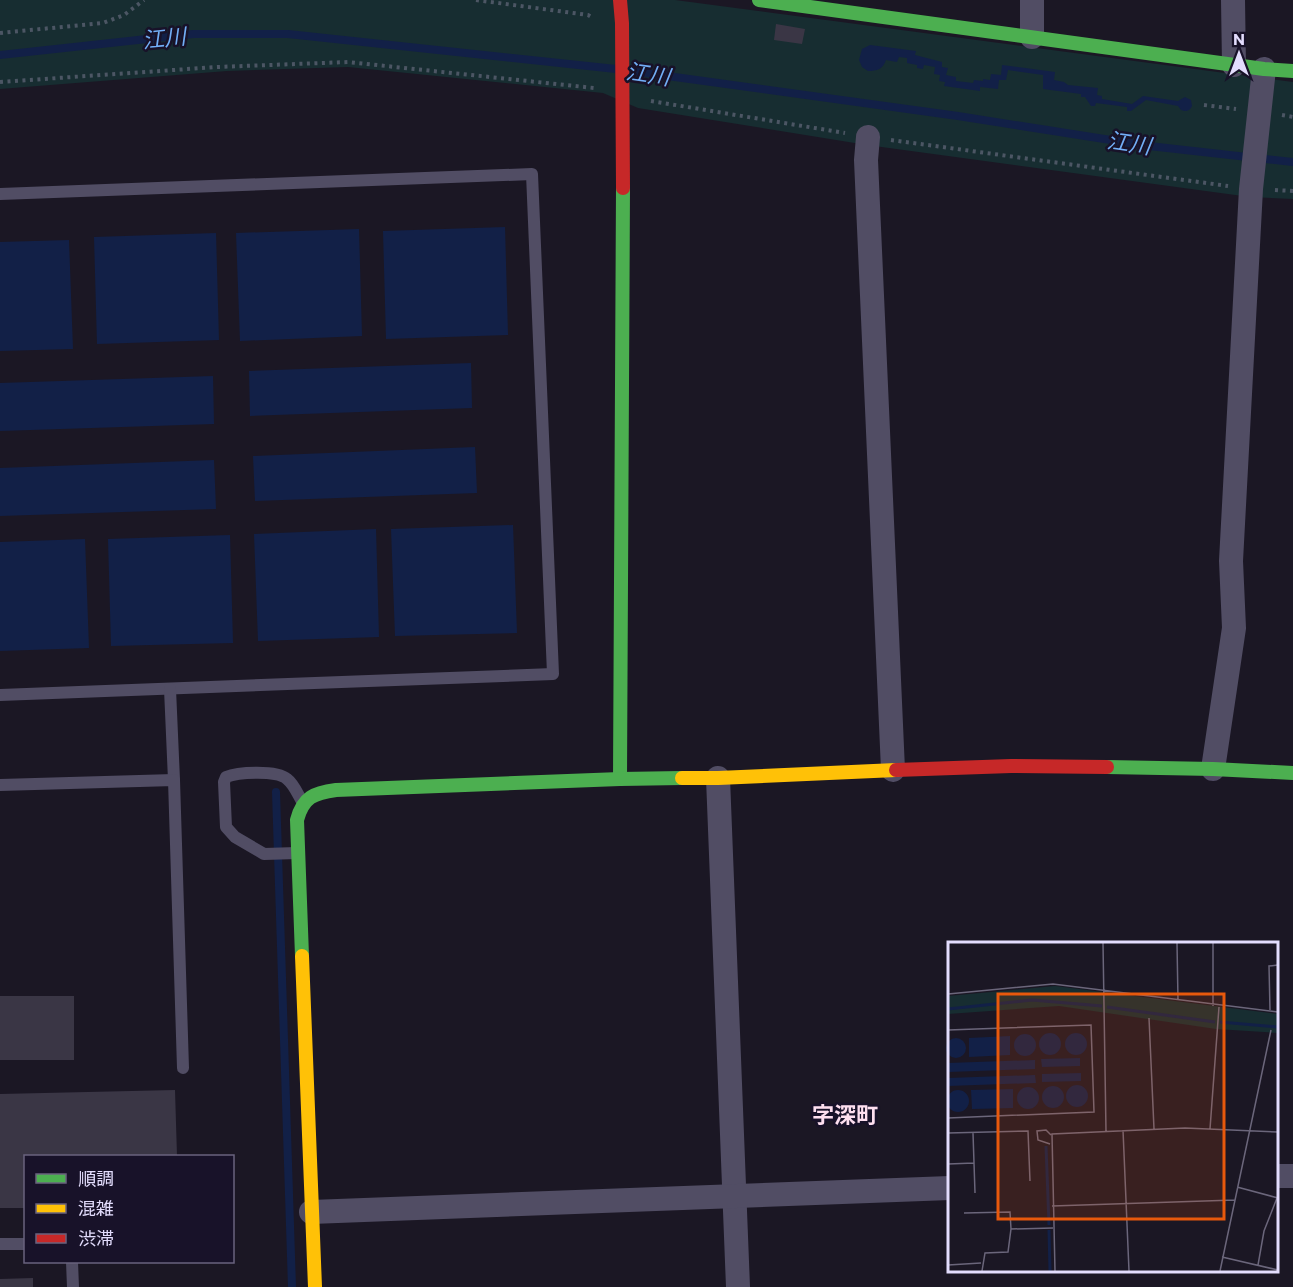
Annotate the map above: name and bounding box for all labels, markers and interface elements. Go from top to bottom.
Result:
water label: 江川 [141,22,189,53]
north arrow [1209,24,1269,84]
text: N [1233,29,1245,48]
water label: 江川 [624,57,674,90]
water label: 江川 [1105,126,1155,159]
inset map [948,942,1278,1272]
district label: 字深町 [812,1101,878,1128]
legend [24,1155,234,1263]
text: 順調 [78,1167,114,1189]
text: 混雑 [78,1197,114,1219]
text: 渋滞 [78,1227,114,1249]

